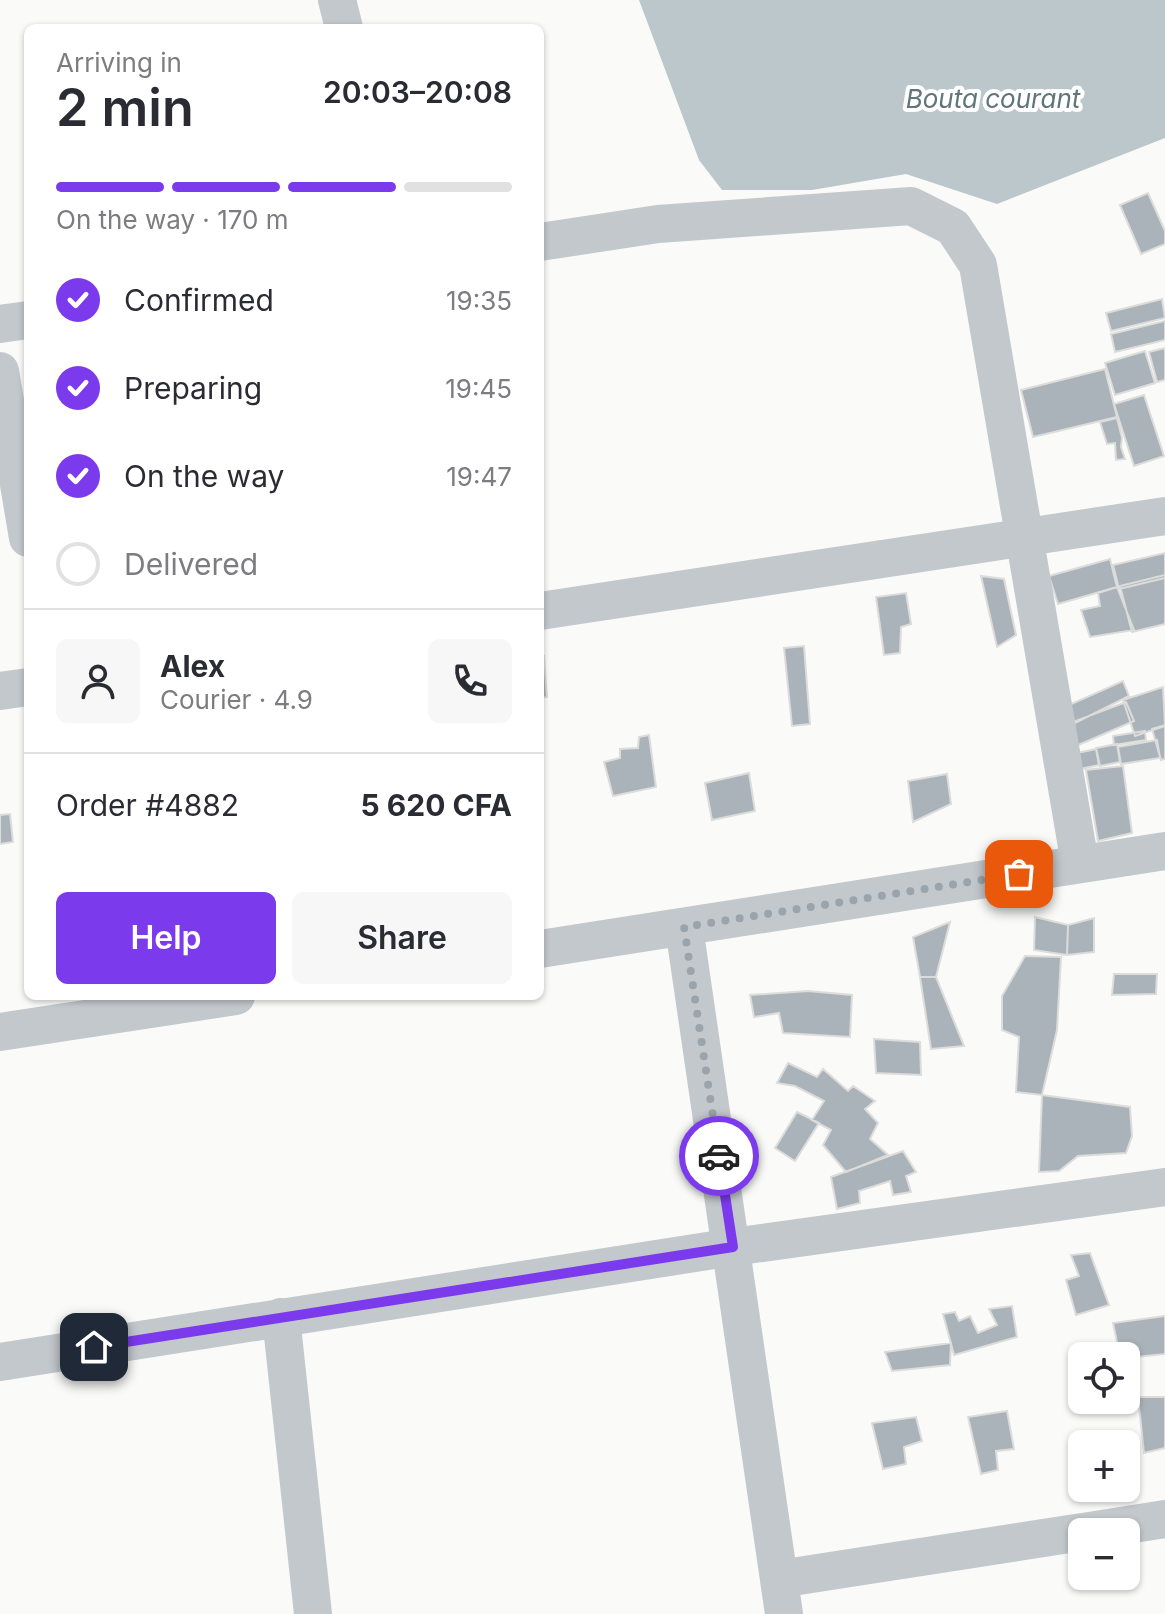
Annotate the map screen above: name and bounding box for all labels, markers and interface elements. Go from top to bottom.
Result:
text: Arriving in [56,47,182,78]
text: 20:03–20:08 [323,74,512,110]
text: 2 min [56,76,194,139]
water label: Bouta courant [906,83,1081,114]
text: On the way · 170 m [56,204,289,235]
icon: check [56,278,100,322]
text: Confirmed [124,282,274,318]
text: 19:35 [446,285,512,316]
icon: check [56,366,100,410]
text: Preparing [124,370,262,406]
text: 19:45 [445,373,512,404]
icon: check [56,454,100,498]
text: On the way [124,458,284,494]
text: 19:47 [446,461,512,492]
text: Delivered [124,546,258,582]
button: person [56,639,140,723]
button: phone [428,639,512,723]
text: Alex [160,648,225,684]
text: Courier · 4.9 [160,684,313,715]
text: Order #4882 [56,787,239,823]
text: 5 620 CFA [361,787,512,823]
pin [985,840,1053,908]
icon: bag [997,852,1041,896]
button: Help [56,892,276,984]
button: Share [292,892,512,984]
courier [679,1116,759,1196]
icon: car [697,1134,741,1178]
pin [60,1313,128,1381]
icon: home [72,1325,116,1369]
map controls [1068,1342,1140,1590]
button: locate [1068,1342,1140,1414]
button: + [1068,1430,1140,1502]
button: − [1068,1518,1140,1590]

